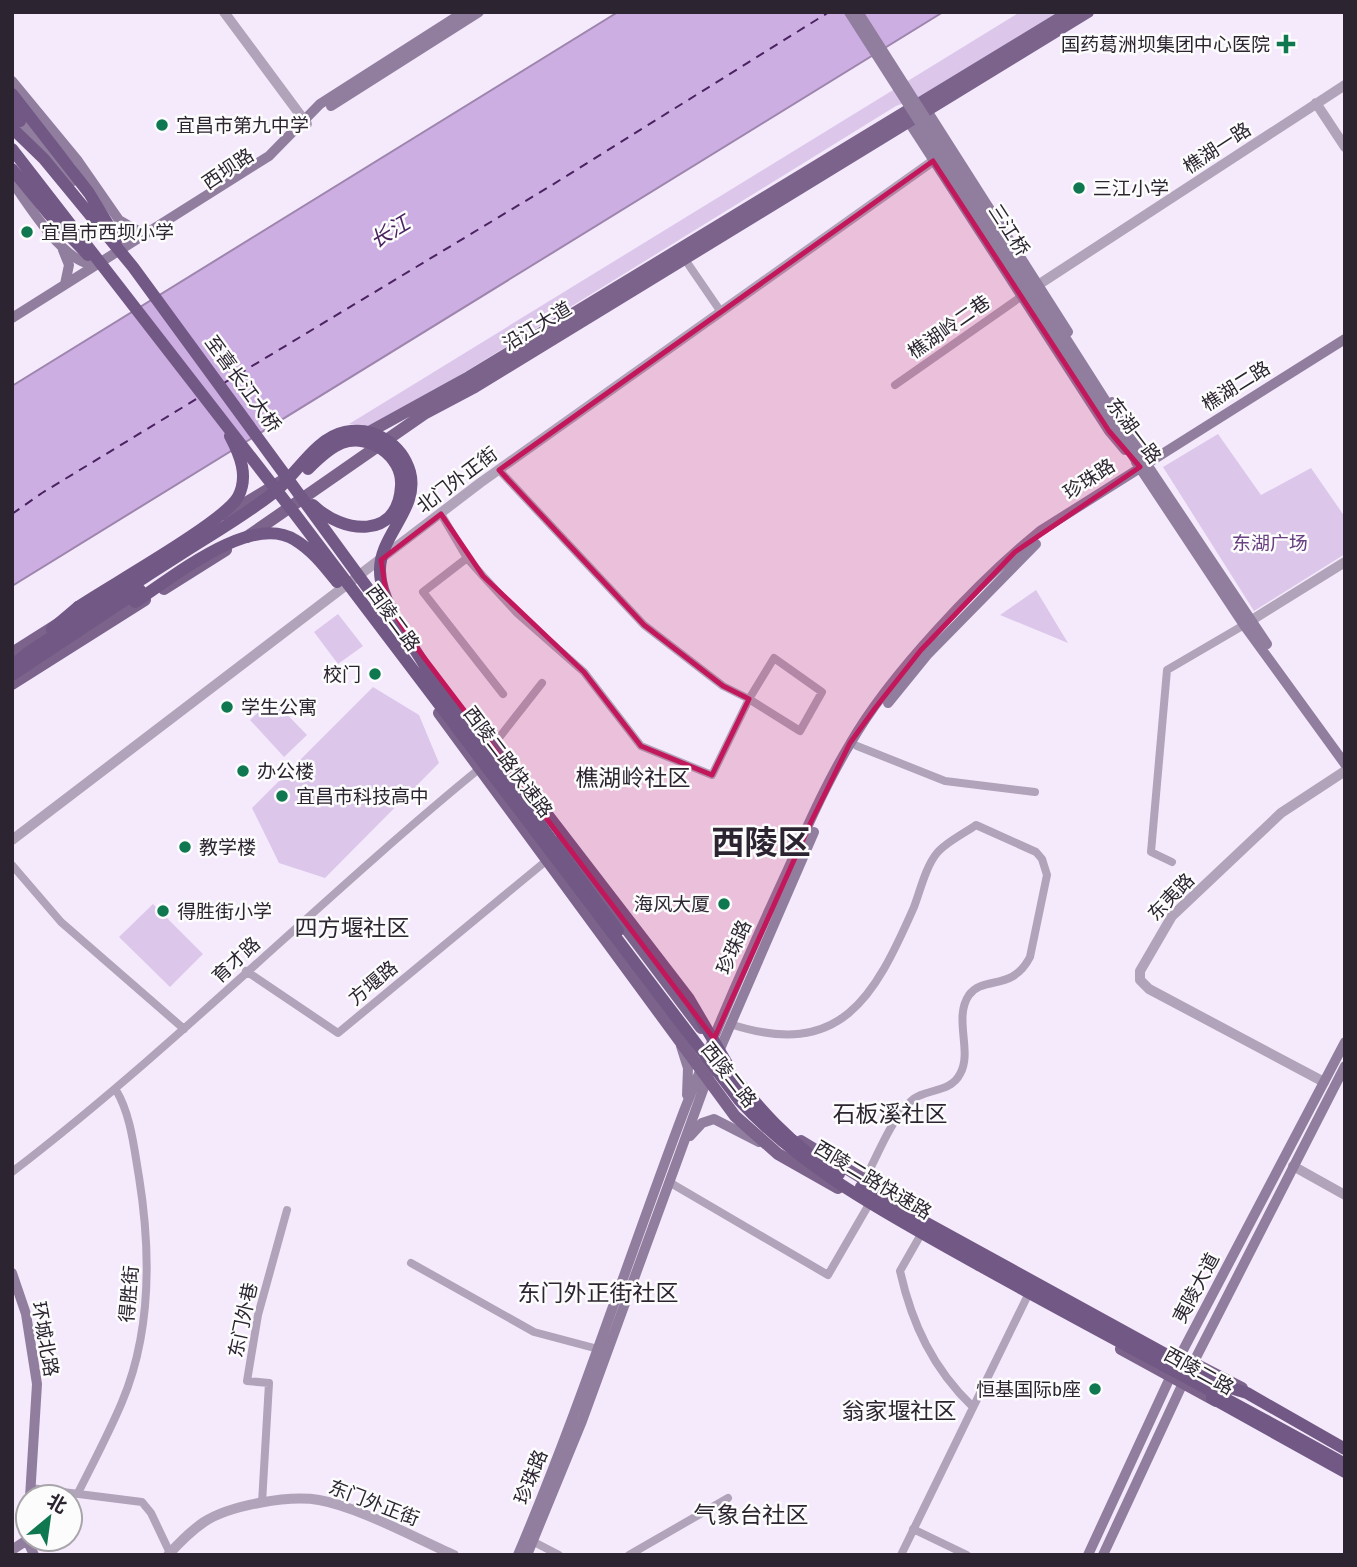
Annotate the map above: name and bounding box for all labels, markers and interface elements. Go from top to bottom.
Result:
place label: 国药葛洲坝集团中心医院 [1061,33,1270,56]
marker: 国药葛洲坝集团中心医院 [1276,34,1296,54]
place label: 宜昌市第九中学 [176,114,309,137]
marker: 宜昌市第九中学 [154,117,170,133]
street label: 樵湖一路 [1179,118,1255,178]
street label: 西坝路 [198,144,258,194]
place label: 三江小学 [1093,177,1169,200]
marker: 三江小学 [1071,180,1087,196]
street label: 三江桥 [984,200,1034,260]
water label: 长江 [365,209,416,254]
place label: 宜昌市西坝小学 [41,221,174,244]
marker: 宜昌市西坝小学 [19,224,35,240]
street label: 樵湖岭二巷 [903,290,995,364]
street label: 沿江大道 [498,297,576,355]
street label: 至喜长江大桥 [200,331,286,437]
street label: 樵湖二路 [1198,356,1274,416]
street label: 东湖一路 [1102,394,1166,468]
street label: 北门外正街 [412,442,502,518]
street label: 珍珠路 [1059,454,1119,504]
park label: 东湖广场 [1232,532,1308,555]
street label: 西陵二路 [361,580,425,656]
place label: 校门 [323,663,361,686]
marker: 校门 [367,666,383,682]
place label: 学生公寓 [241,696,317,719]
marker: 学生公寓 [219,699,235,715]
street label: 西陵二路快速路 [459,702,557,822]
place label: 办公楼 [257,760,314,783]
marker: 办公楼 [235,763,251,779]
district label: 樵湖岭社区 [576,764,691,792]
place label: 宜昌市科技高中 [296,785,429,808]
marker: 宜昌市科技高中 [274,788,290,804]
district label: 西陵区 [712,823,811,863]
place label: 教学楼 [199,836,256,859]
marker: 教学楼 [177,839,193,855]
street label: 东夷路 [1143,869,1199,925]
place label: 海风大厦 [634,893,710,916]
marker: 海风大厦 [716,896,732,912]
place label: 得胜街小学 [177,900,272,923]
marker: 得胜街小学 [155,903,171,919]
district label: 四方堰社区 [295,914,410,942]
street label: 珍珠路 [712,916,756,978]
street label: 育才路 [207,932,265,988]
street label: 方堰路 [344,956,402,1010]
street label: 西陵二路 [697,1038,761,1112]
district label: 石板溪社区 [833,1100,948,1128]
street label: 西陵二路快速路 [810,1136,936,1224]
street label: 夷陵大道 [1168,1249,1224,1327]
street label: 得胜街 [115,1265,143,1323]
district label: 东门外正街社区 [518,1279,679,1307]
street label: 东门外巷 [224,1280,262,1360]
street label: 环城北路 [27,1300,63,1378]
street label: 西陵二路 [1160,1343,1238,1399]
place label: 恒基国际b座 [976,1378,1081,1401]
marker: 恒基国际b座 [1087,1381,1103,1397]
district label: 翁家堰社区 [842,1397,957,1425]
street label: 珍珠路 [510,1446,552,1508]
street label: 东门外正街 [326,1475,422,1531]
north arrow [14,1483,84,1553]
text: 北 [43,1489,71,1518]
district label: 气象台社区 [694,1501,809,1529]

